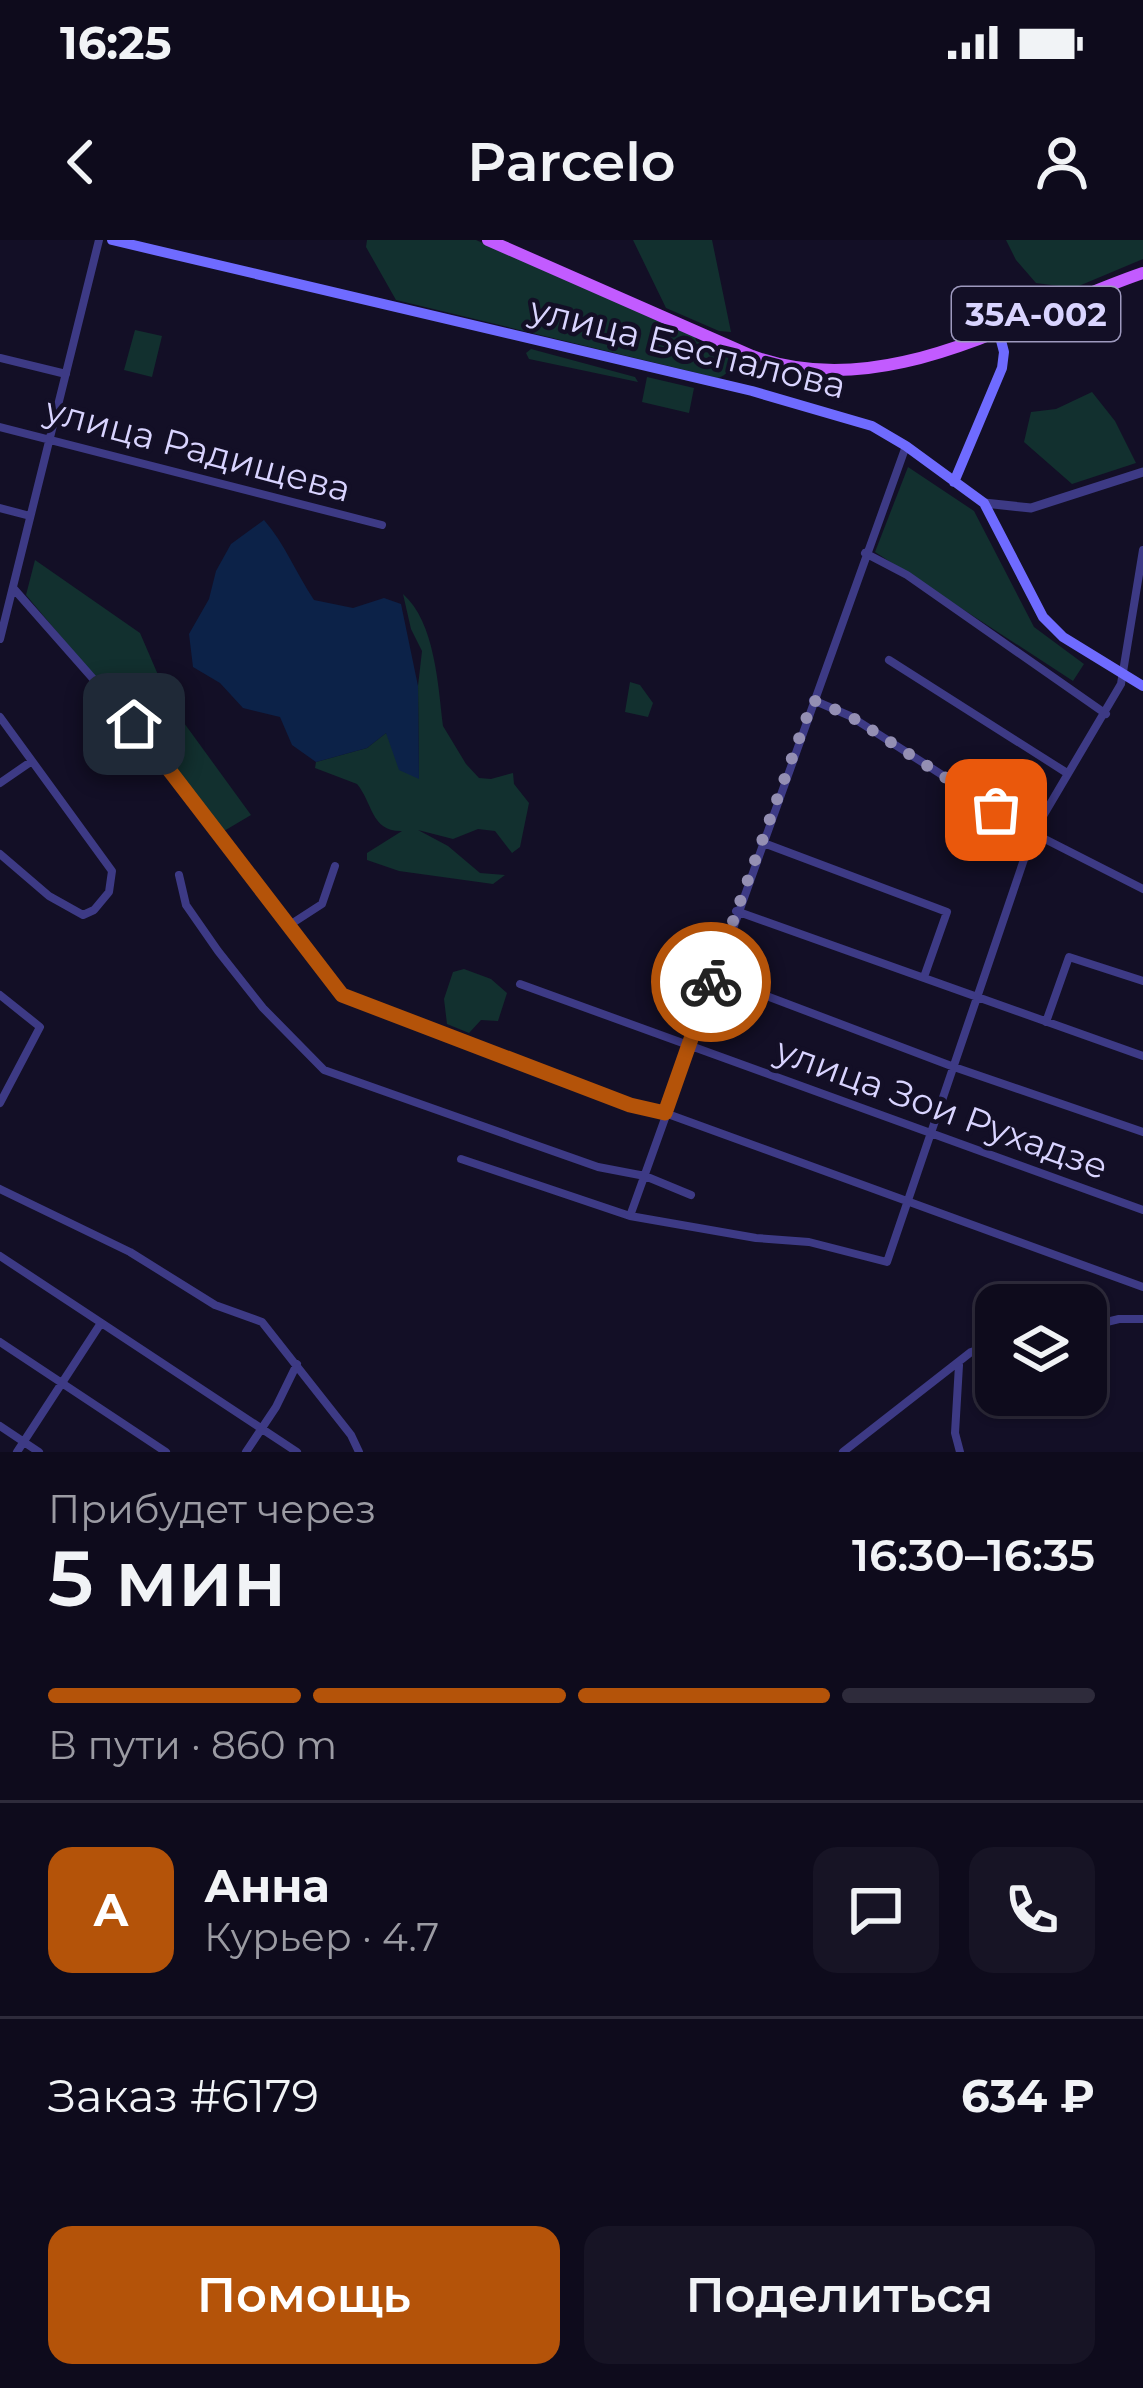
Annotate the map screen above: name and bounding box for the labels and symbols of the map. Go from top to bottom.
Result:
street label: улица Беспалова [524,286,851,408]
road number: 35А-002 [952,287,1120,341]
street label: улица Радищева [39,387,356,511]
pin [83,673,185,775]
pin [945,759,1047,861]
courier [651,922,771,1042]
street label: улица Зои Рухадзе [769,1027,1114,1189]

